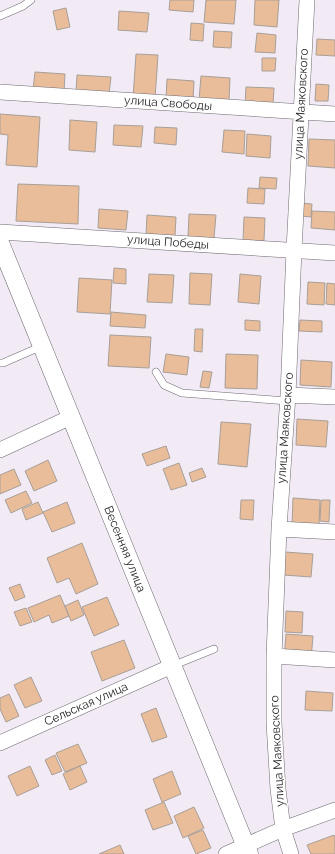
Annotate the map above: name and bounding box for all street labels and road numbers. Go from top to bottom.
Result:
street label: улица Маяковского [291,48,311,160]
street label: улица Свободы [123,93,213,113]
street label: улица Победы [127,232,209,252]
street label: улица Маяковского [274,372,296,484]
street label: Весенняя улица [101,504,149,594]
street label: Сельская улица [42,679,130,729]
street label: улица Маяковского [267,695,287,807]

